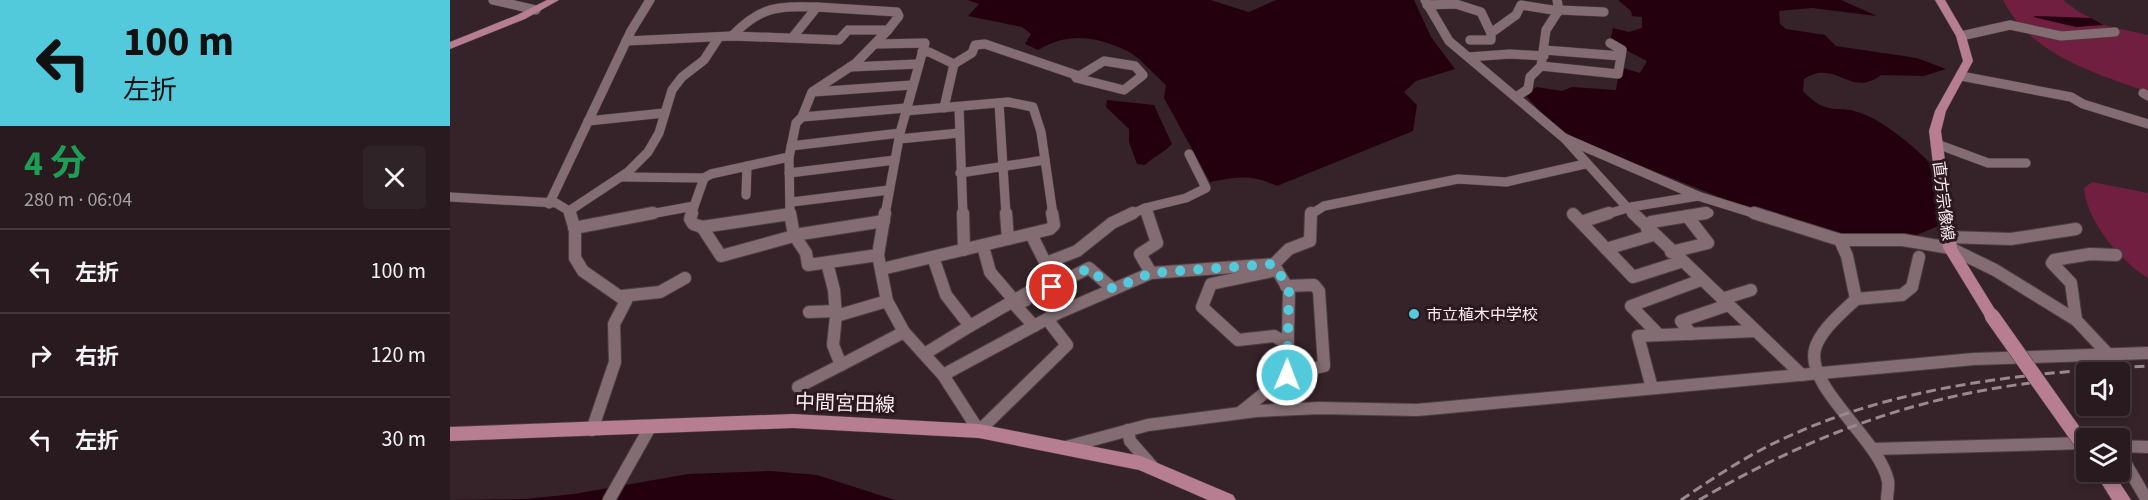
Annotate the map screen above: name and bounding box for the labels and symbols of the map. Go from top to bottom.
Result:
street label: 直方宗像線 [1927,160,1959,242]
pin [1026,261,1077,312]
place label: 市立植木中学校 [1426,304,1538,326]
marker: 市立植木中学校 [1407,307,1421,321]
position arrow [1255,343,1319,407]
street label: 中間宮田線 [795,388,895,420]

